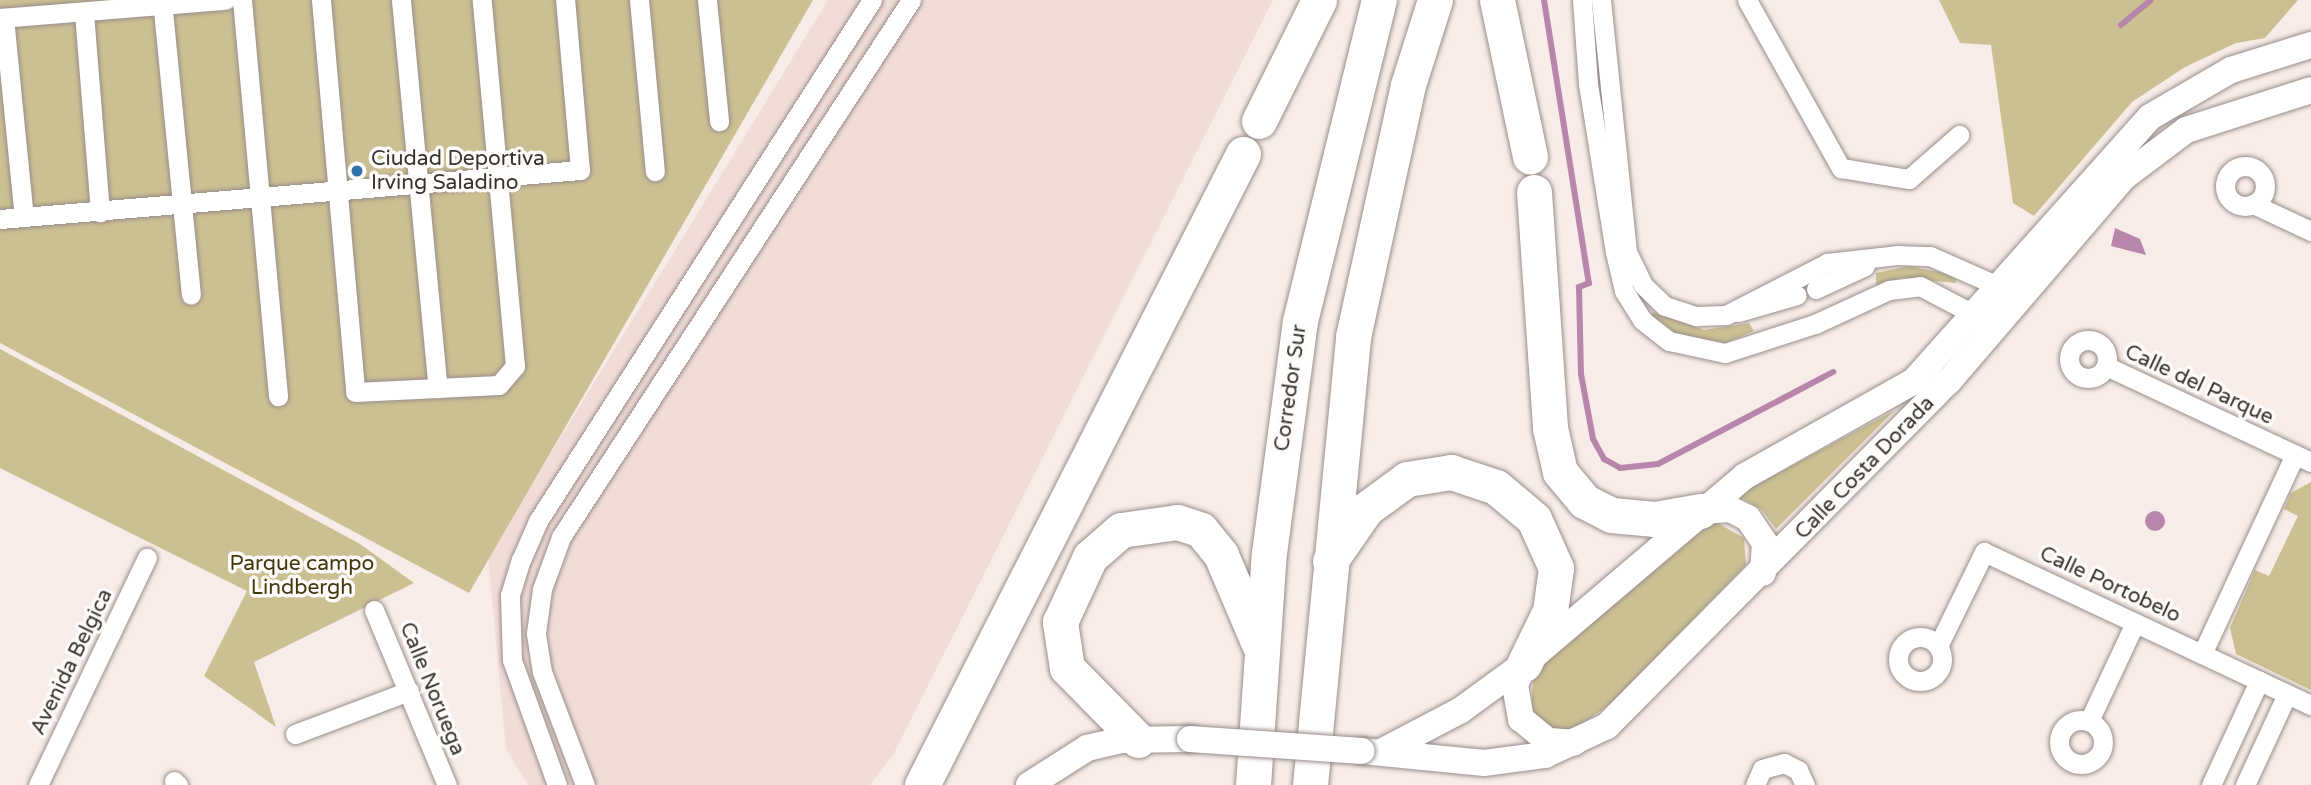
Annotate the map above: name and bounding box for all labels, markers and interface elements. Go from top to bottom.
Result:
place label: Ciudad Deportiva Irving Saladino [371,146,545,196]
marker: Ciudad Deportiva Irving Saladino [349,163,365,179]
street label: Corredor Sur [1270,323,1312,453]
street label: Calle del Parque [2121,340,2277,430]
street label: Calle Costa Dorada [1790,391,1940,545]
street label: Calle Portobelo [2036,541,2184,629]
park label: Parque campo Lindbergh [230,551,374,601]
street label: Avenida Belgica [26,585,118,739]
street label: Calle Noruega [394,619,470,759]

